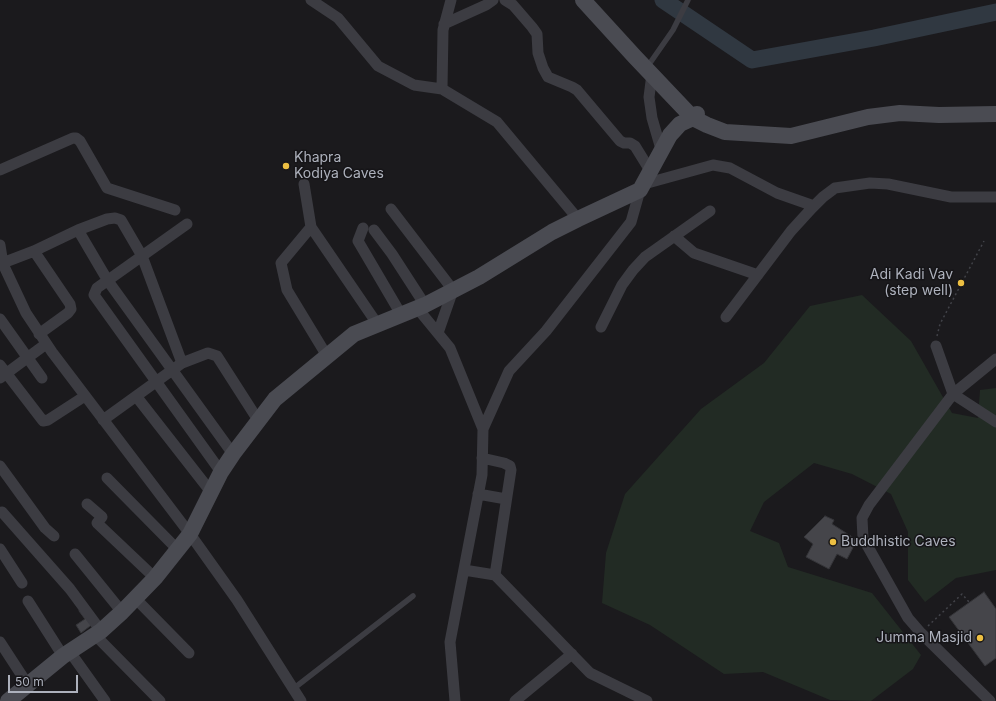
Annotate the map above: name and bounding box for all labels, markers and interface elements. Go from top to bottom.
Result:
place label: Khapra Kodiya Caves [294,150,384,182]
marker: Khapra Kodiya Caves [281,161,291,171]
place label: Adi Kadi Vav (step well) [870,267,953,300]
marker: Adi Kadi Vav (step well) [956,278,966,288]
place label: Buddhistic Caves [841,534,956,550]
marker: Buddhistic Caves [828,537,838,547]
place label: Jumma Masjid [876,630,972,646]
marker: Jumma Masjid [975,633,985,643]
scale bar [10,667,80,693]
text: 50 m [15,674,44,689]

